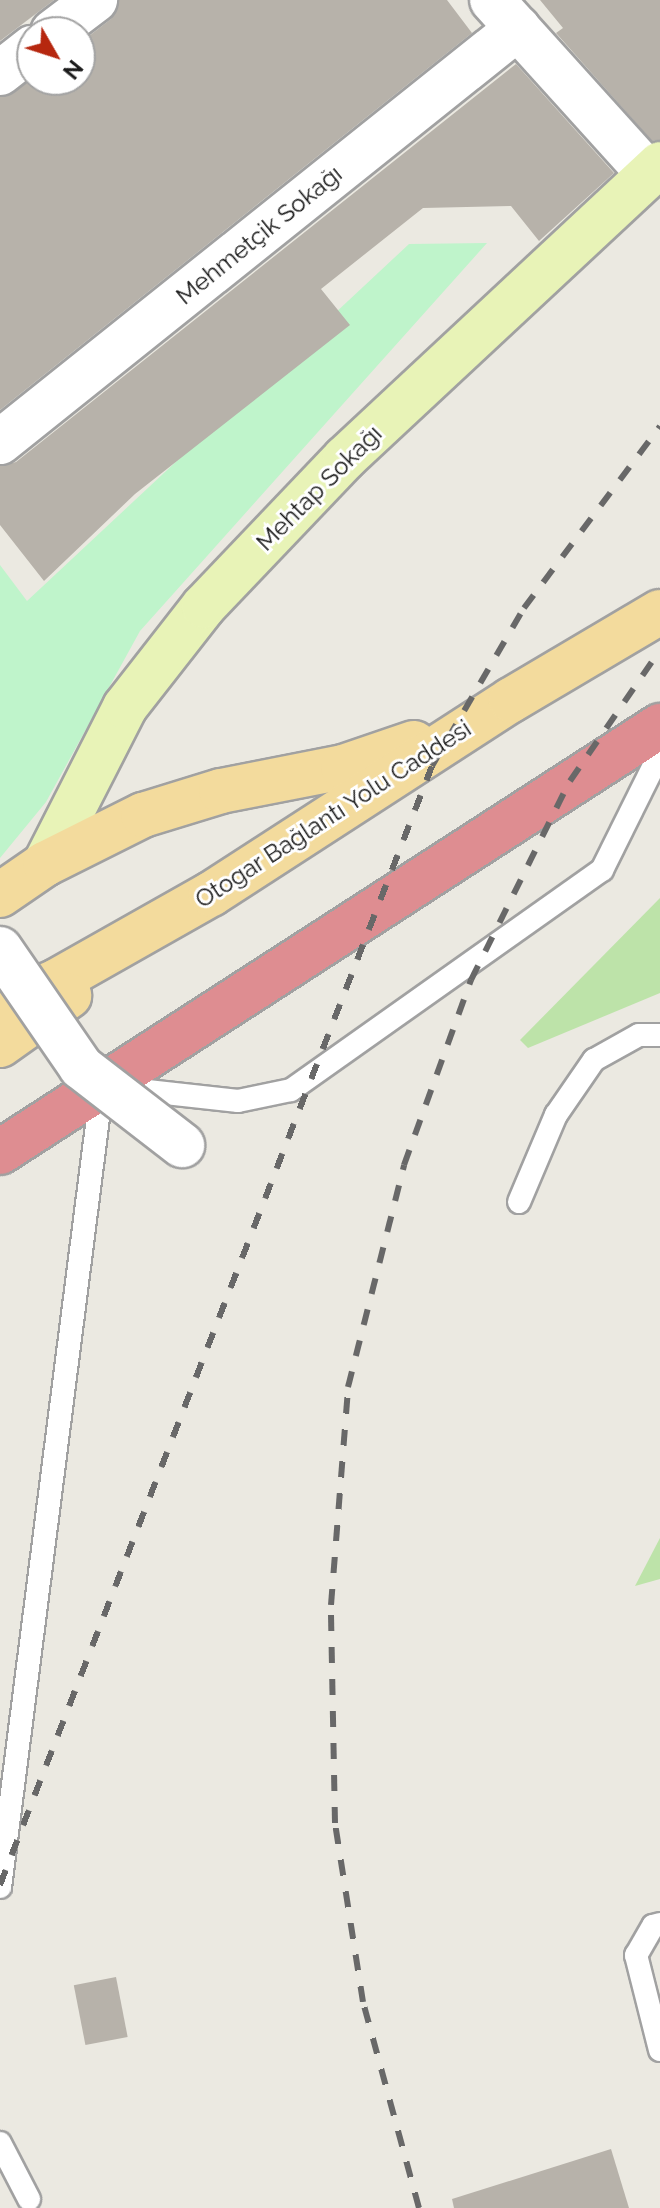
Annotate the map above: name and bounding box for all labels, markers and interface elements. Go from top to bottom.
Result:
north arrow [16,16,96,96]
text: N [58,55,88,85]
street label: Mehmetçik Sokağı [170,159,348,311]
street label: Mehtap Sokağı [250,419,388,557]
street label: Otogar Bağlantı Yolu Caddesi [189,714,477,914]

